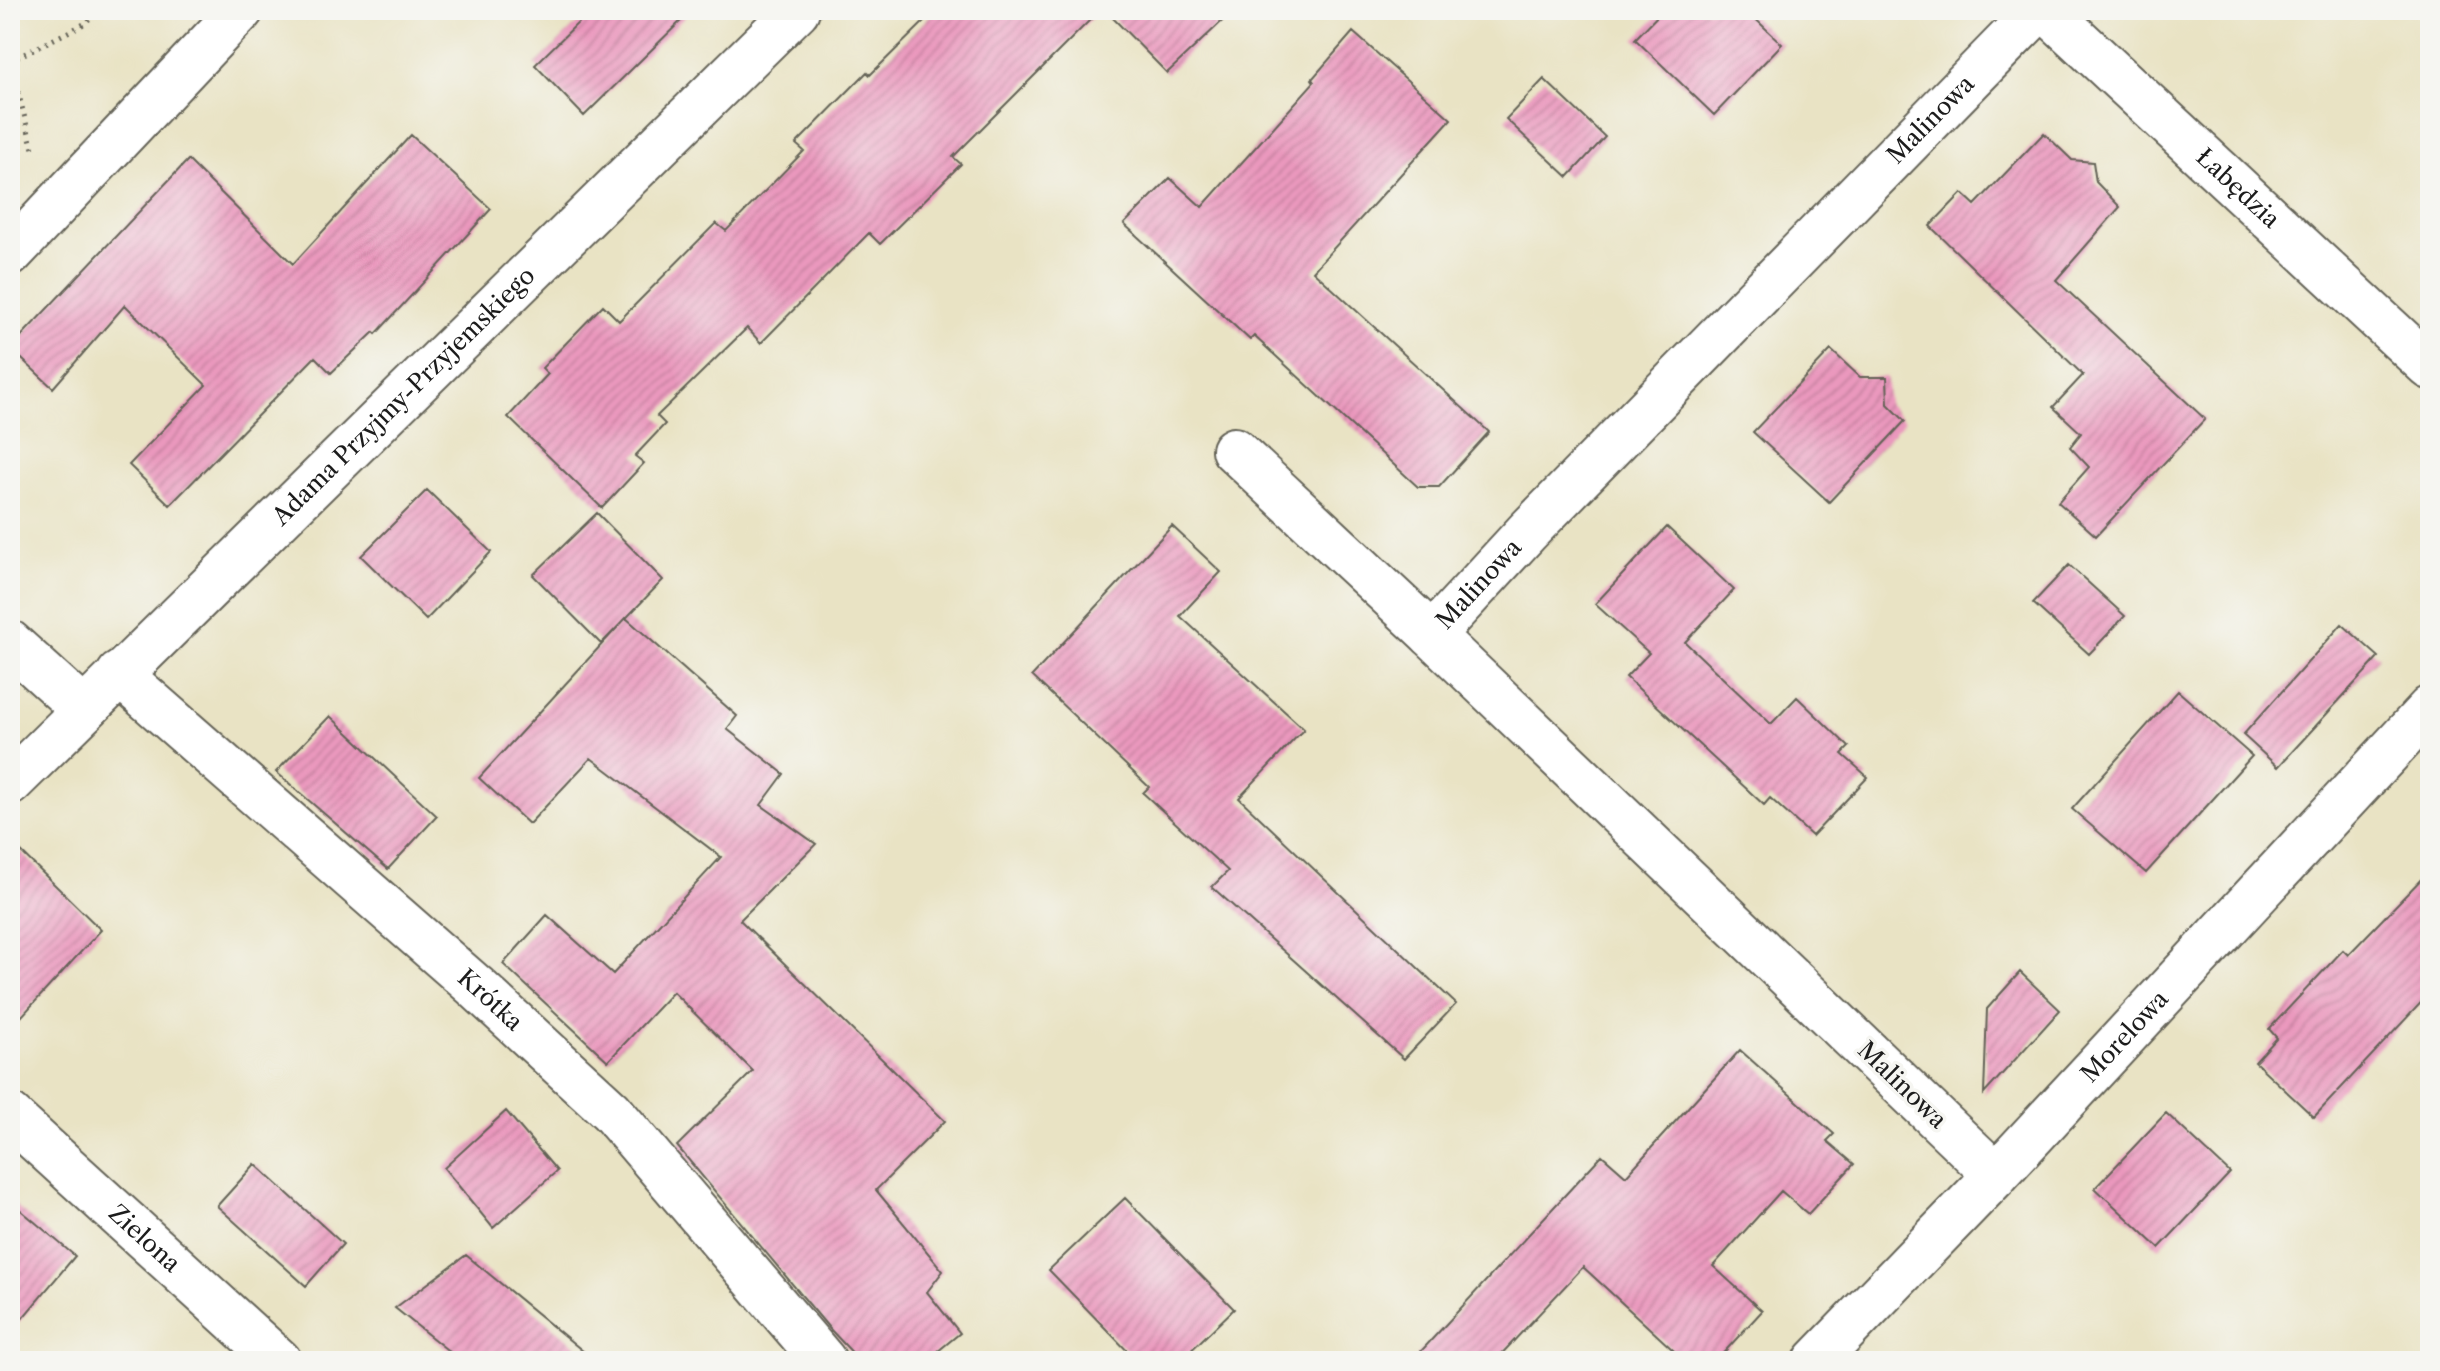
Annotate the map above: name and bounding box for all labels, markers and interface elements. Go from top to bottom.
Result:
street label: Malinowa [1881,69,1980,169]
street label: Łabędzia [2191,142,2286,234]
street label: Adama Przyjmy-Przyjemskiego [265,261,541,532]
street label: Malinowa [1430,533,1527,635]
street label: Krótka [452,963,529,1037]
street label: Morelowa [2075,984,2174,1088]
street label: Malinowa [1852,1035,1953,1134]
street label: Zielona [103,1198,187,1278]

